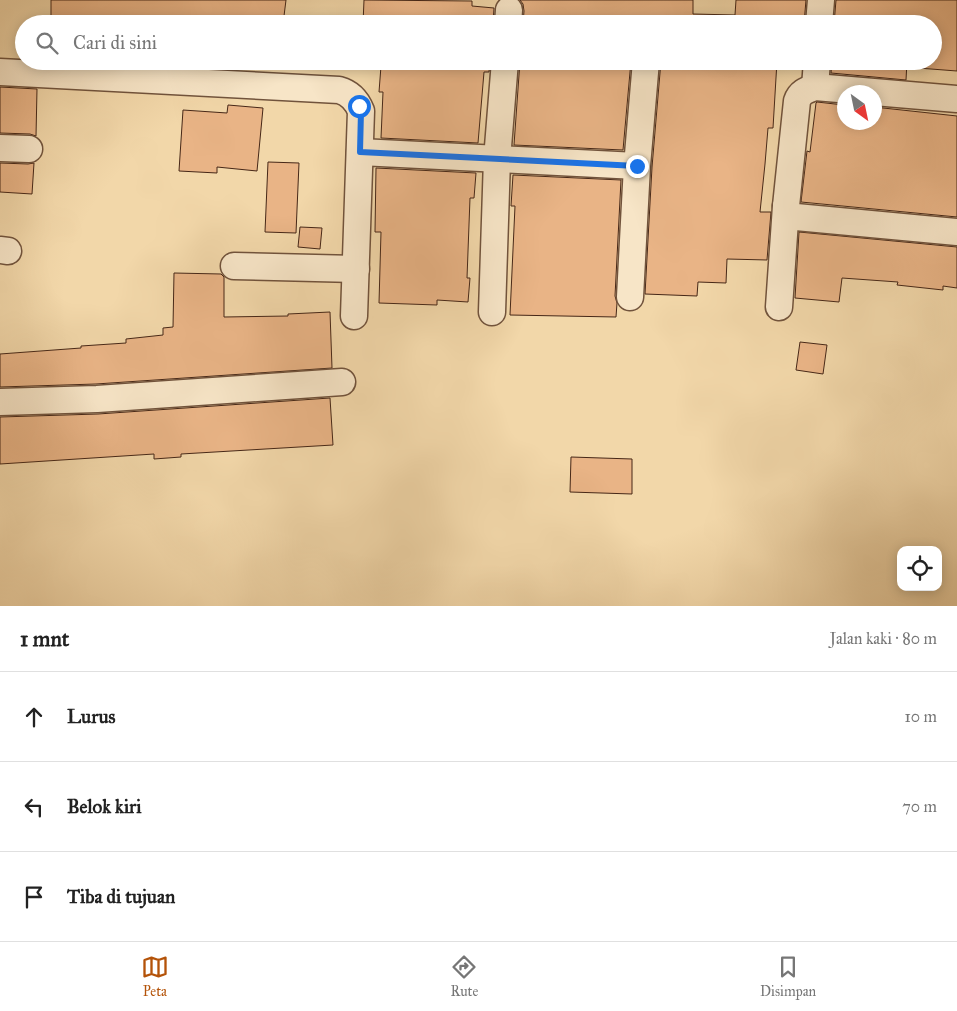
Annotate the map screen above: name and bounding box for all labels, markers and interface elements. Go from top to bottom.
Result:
search box [15,15,942,70]
icon: search [33,29,61,57]
text: Cari di sini [73,31,157,54]
north arrow [837,85,882,130]
route start [348,95,371,118]
route end [626,155,649,178]
map controls [897,546,942,591]
button: locate [897,546,942,591]
text: 1 mnt [20,626,69,652]
text: Jalan kaki · 80 m [830,629,937,648]
icon: ahead [20,703,48,731]
text: Lurus [67,705,115,728]
text: 10 m [905,707,937,726]
icon: left [20,793,48,821]
text: Belok kiri [67,795,141,818]
text: 70 m [902,797,937,816]
icon: arrive [20,883,48,911]
text: Tiba di tujuan [67,885,175,908]
tab: Peta [141,953,169,1000]
tab: Rute [450,953,478,1000]
tab: Disimpan [760,953,816,1000]

